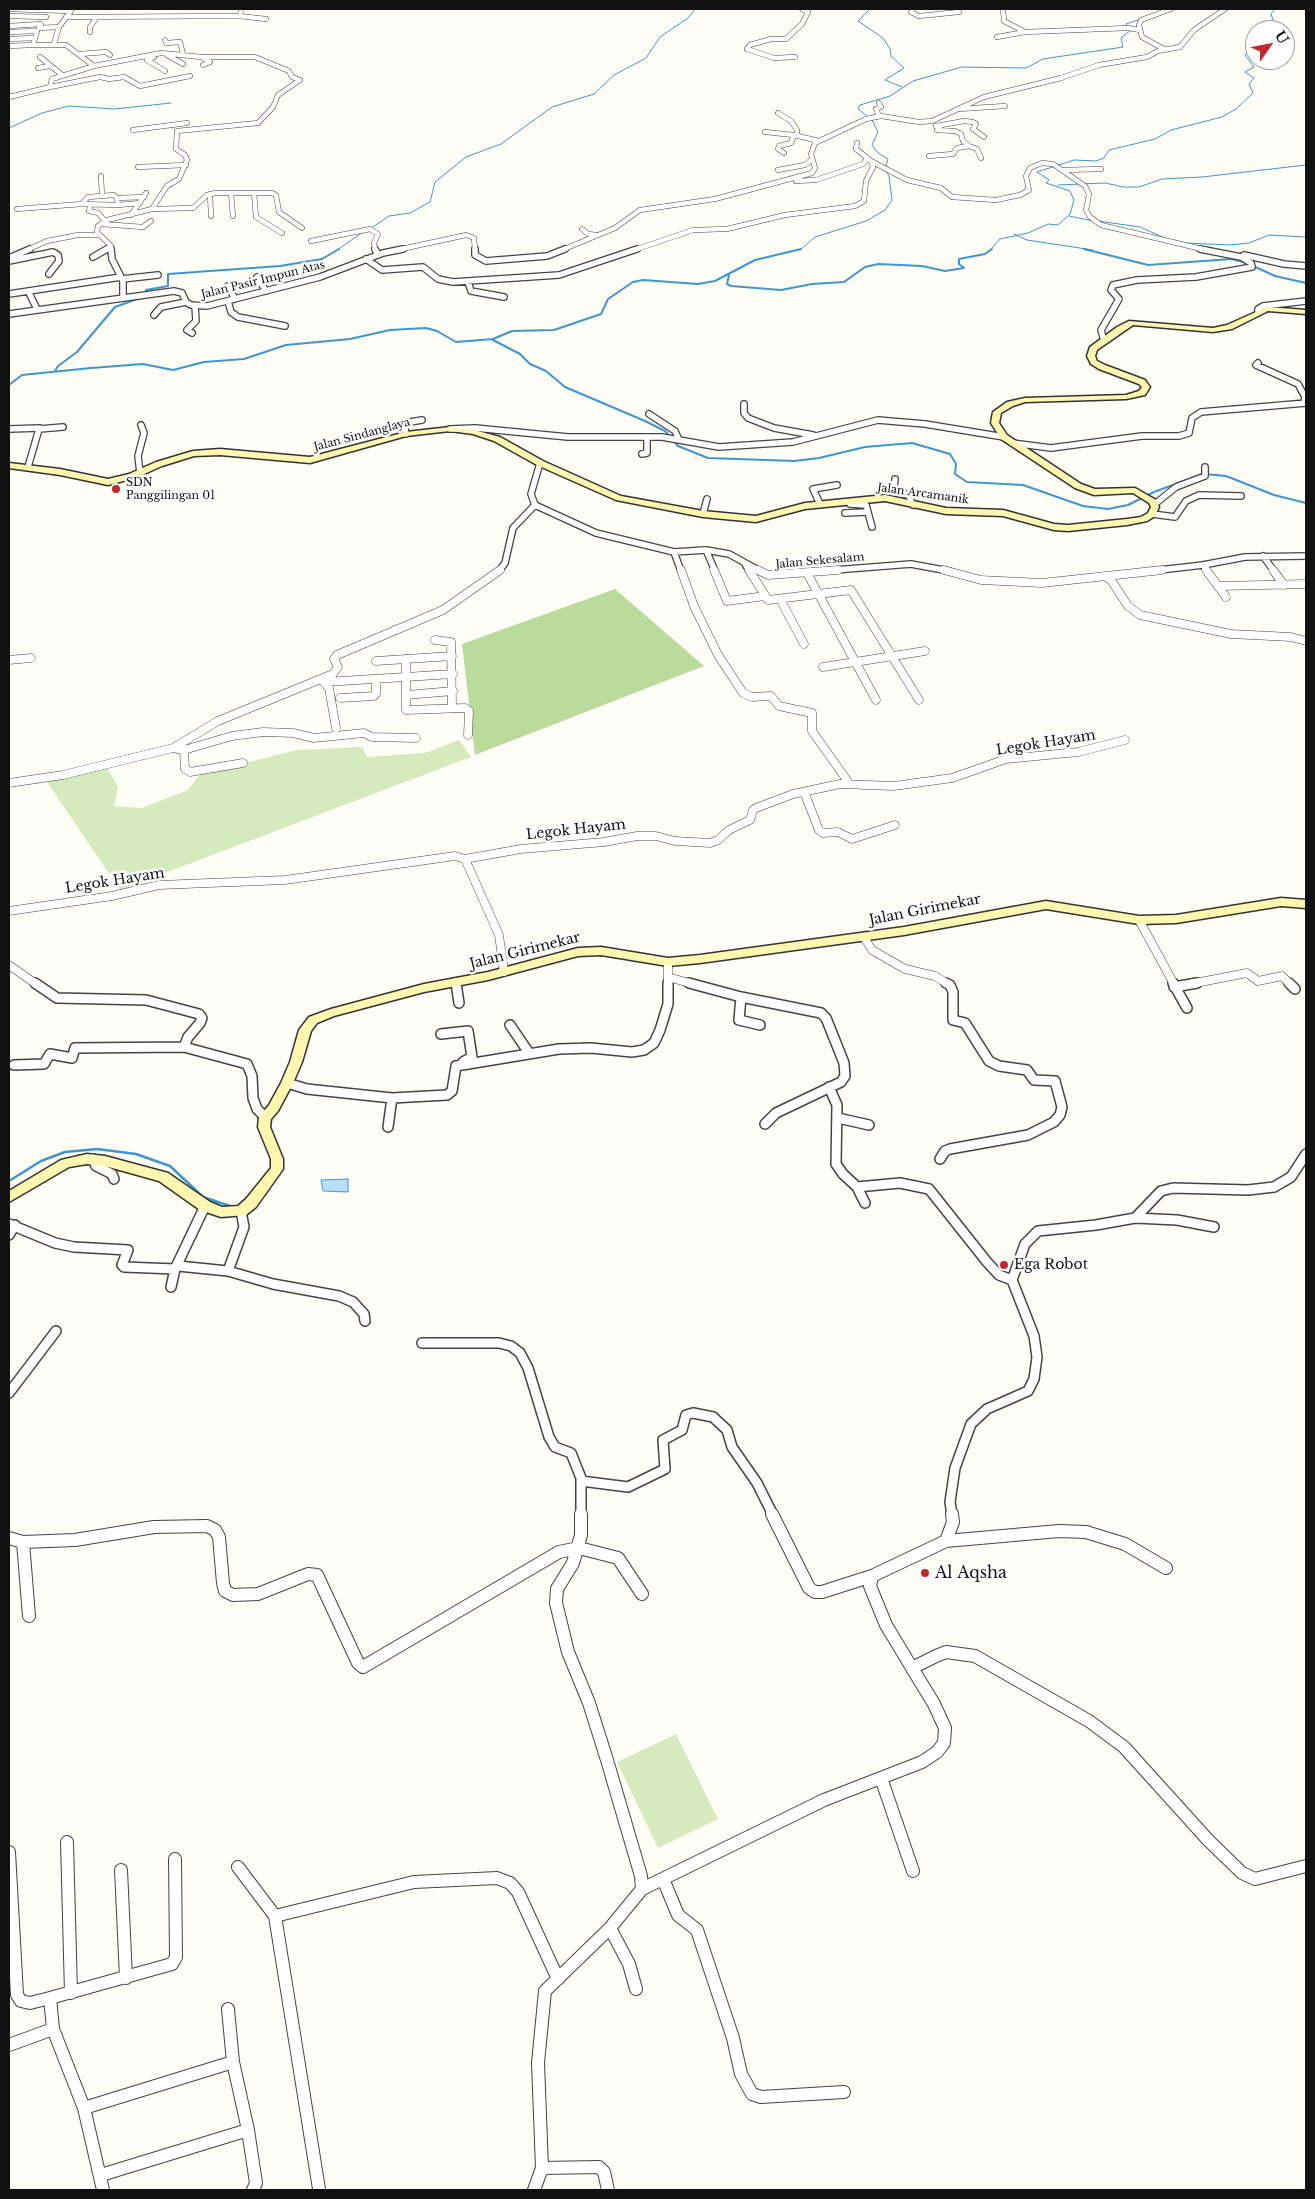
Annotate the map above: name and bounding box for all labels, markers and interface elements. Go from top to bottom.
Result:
north arrow [1245,20,1295,70]
text: U [1271,27,1293,47]
street label: Jalan Pasir Impun Atas [200,258,326,302]
street label: Jalan Sindanglaya [312,416,412,454]
place label: SDN Panggilingan 01 [126,476,215,502]
street label: Jalan Arcamanik [876,481,970,507]
marker: SDN Panggilingan 01 [110,483,122,495]
street label: Jalan Sekesalam [775,551,865,571]
street label: Legok Hayam [995,727,1097,759]
street label: Legok Hayam [525,816,627,844]
street label: Legok Hayam [64,865,166,897]
street label: Jalan Girimekar [868,891,982,929]
street label: Jalan Girimekar [468,929,582,973]
place label: Ega Robot [1014,1257,1088,1273]
marker: Ega Robot [998,1259,1010,1271]
place label: Al Aqsha [935,1563,1007,1583]
marker: Al Aqsha [919,1567,931,1579]

